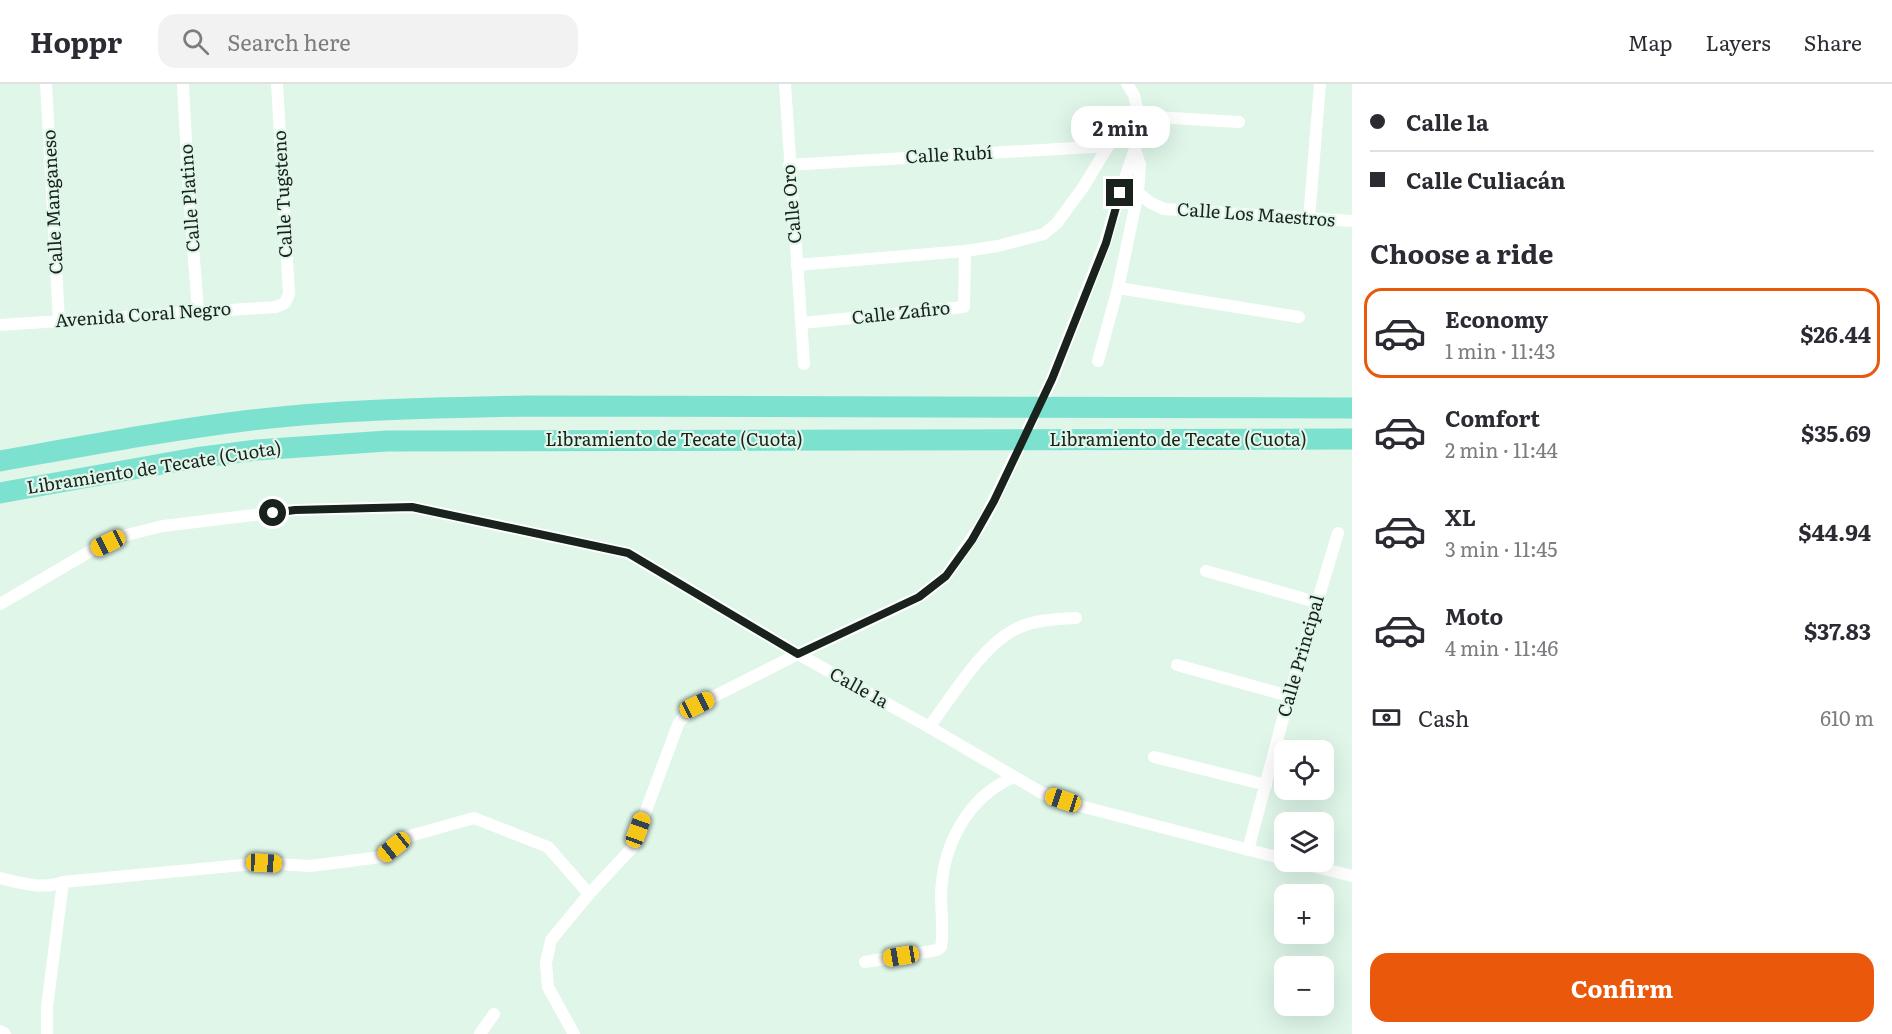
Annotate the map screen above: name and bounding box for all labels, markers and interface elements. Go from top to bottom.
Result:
search box [158,14,578,68]
text: Hoppr [30,20,122,62]
icon: search [179,25,212,58]
text: Search here [227,25,351,58]
text: Map [1628,26,1673,57]
text: Layers [1706,26,1771,57]
text: Share [1804,26,1862,57]
text: Calle 1a [1406,105,1489,138]
callout: 2 min [1070,106,1170,148]
text: 2 min [1093,112,1148,142]
street label: Calle Manganeso [34,129,69,275]
street label: Calle Tugsteno [265,130,298,259]
street label: Calle Rubí [905,138,993,169]
street label: Calle Platino [171,143,206,253]
street label: Calle Oro [774,163,807,245]
text: Calle Culiacán [1406,163,1566,196]
route end [1106,179,1133,206]
street label: Calle Los Maestros [1176,195,1336,232]
text: Choose a ride [1370,232,1553,272]
street label: Calle Zafiro [850,293,951,330]
street label: Avenida Coral Negro [54,294,232,333]
text: Economy [1445,302,1548,335]
icon: car [1373,306,1427,360]
text: $26.44 [1800,317,1871,350]
text: 1 min · 11:43 [1445,335,1556,365]
text: Comfort [1445,401,1540,434]
icon: car [1373,405,1427,459]
text: $35.69 [1801,416,1871,449]
street label: Libramiento de Tecate (Cuota) [545,425,803,452]
street label: Libramiento de Tecate (Cuota) [1049,425,1307,452]
street label: Libramiento de Tecate (Cuota) [25,433,283,500]
text: 2 min · 11:44 [1445,434,1558,464]
route start [259,499,286,526]
text: XL [1445,500,1476,533]
icon: car [1373,504,1427,558]
text: $44.94 [1798,515,1871,548]
car [88,527,128,559]
text: 3 min · 11:45 [1445,533,1558,563]
street label: Calle Principal [1269,591,1330,720]
text: Moto [1445,599,1503,632]
icon: car [1373,603,1427,657]
text: $37.83 [1804,614,1871,647]
text: 4 min · 11:46 [1445,632,1558,662]
street label: Calle 1a [825,659,894,714]
car [677,689,717,721]
icon: cash [1370,701,1403,734]
text: Cash [1418,701,1469,734]
text: 610 m [1820,702,1874,732]
map controls [1274,740,1334,1016]
button: locate [1274,740,1334,800]
car [1043,786,1083,814]
car [623,810,653,850]
button: layers [1274,812,1334,872]
car [374,829,414,865]
car [246,853,282,873]
button: + [1274,884,1334,944]
car [882,944,920,968]
button: Confirm [1370,953,1874,1022]
button: − [1274,956,1334,1016]

